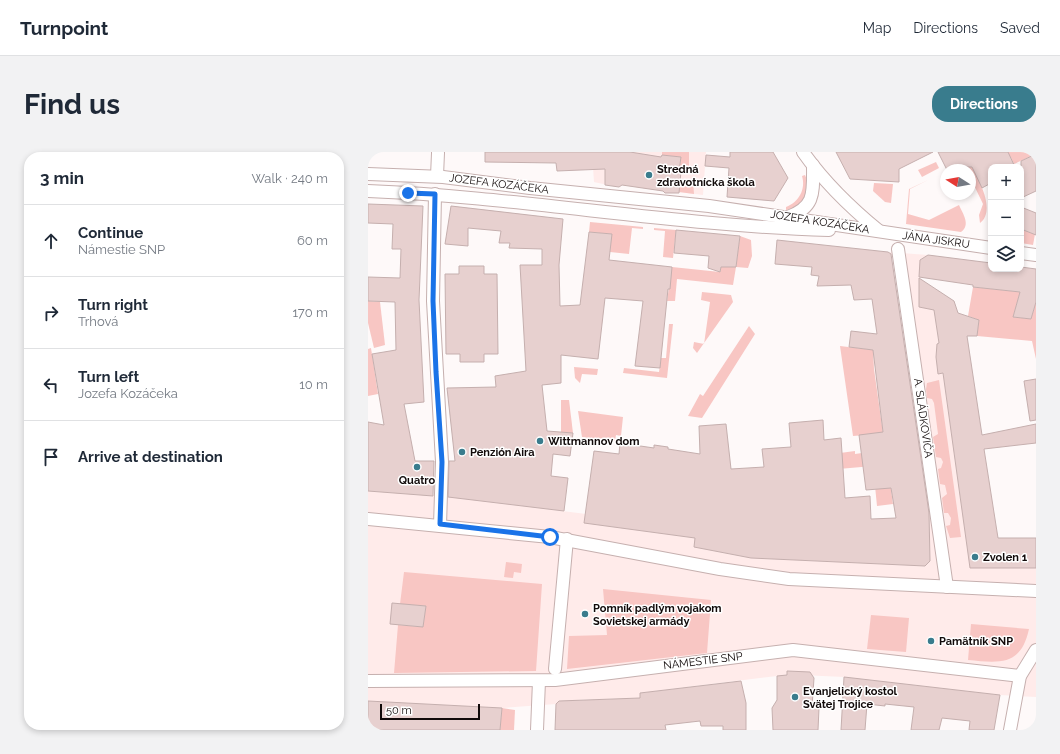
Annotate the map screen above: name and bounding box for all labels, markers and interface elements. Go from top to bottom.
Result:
text: Turnpoint [20,17,108,39]
text: Map [863,20,891,36]
text: Directions [913,20,978,36]
text: Saved [1000,20,1040,36]
button: Directions [932,86,1036,122]
text: Find us [24,88,120,121]
place label: Stredná zdravotnícka škola [657,163,755,189]
north arrow [940,164,976,200]
map controls [988,164,1024,272]
button: + [988,164,1024,200]
text: 3 min [40,168,84,188]
street label: JOZEFA KOZÁČEKA [448,170,550,197]
marker: Stredná zdravotnícka škola [644,170,654,180]
text: Walk · 240 m [251,171,328,186]
route end [399,184,417,202]
button: − [988,200,1024,236]
street label: JOZEFA KOZÁČEKA [769,207,871,236]
text: Continue [78,224,143,242]
street label: JÁNA JISKRU [901,228,971,251]
icon: ahead [40,230,62,252]
text: 60 m [297,233,328,248]
button: layers [988,236,1024,272]
text: Námestie SNP [78,242,165,257]
text: Turn right [78,296,148,314]
icon: right [40,302,62,324]
text: 170 m [292,305,328,320]
text: Trhová [78,314,118,329]
text: Turn left [78,368,139,386]
icon: left [40,374,62,396]
text: 10 m [299,377,328,392]
street label: A. SLÁDKOVIČA [911,377,936,459]
text: Jozefa Kozáčeka [78,386,178,401]
place label: Wittmannov dom [548,435,640,448]
marker: Wittmannov dom [535,436,545,446]
icon: arrive [40,446,62,468]
place label: Penzión Aira [470,446,535,459]
marker: Penzión Aira [457,447,467,457]
text: Arrive at destination [78,448,223,466]
marker: Quatro [412,462,422,472]
place label: Quatro [399,474,436,487]
route start [541,528,559,546]
place label: Zvolen 1 [983,551,1028,564]
marker: Zvolen 1 [970,552,980,562]
place label: Pomník padlým vojakom Sovietskej armády [593,602,722,628]
marker: Pomník padlým vojakom Sovietskej armády [580,609,590,619]
place label: Pamätník SNP [939,635,1013,648]
marker: Pamätník SNP [926,636,936,646]
street label: NÁMESTIE SNP [662,649,744,672]
place label: Evanjelický kostol Svätej Trojice [803,685,898,711]
marker: Evanjelický kostol Svätej Trojice [790,692,800,702]
scale bar [380,702,480,721]
text: 50 m [386,704,412,717]

